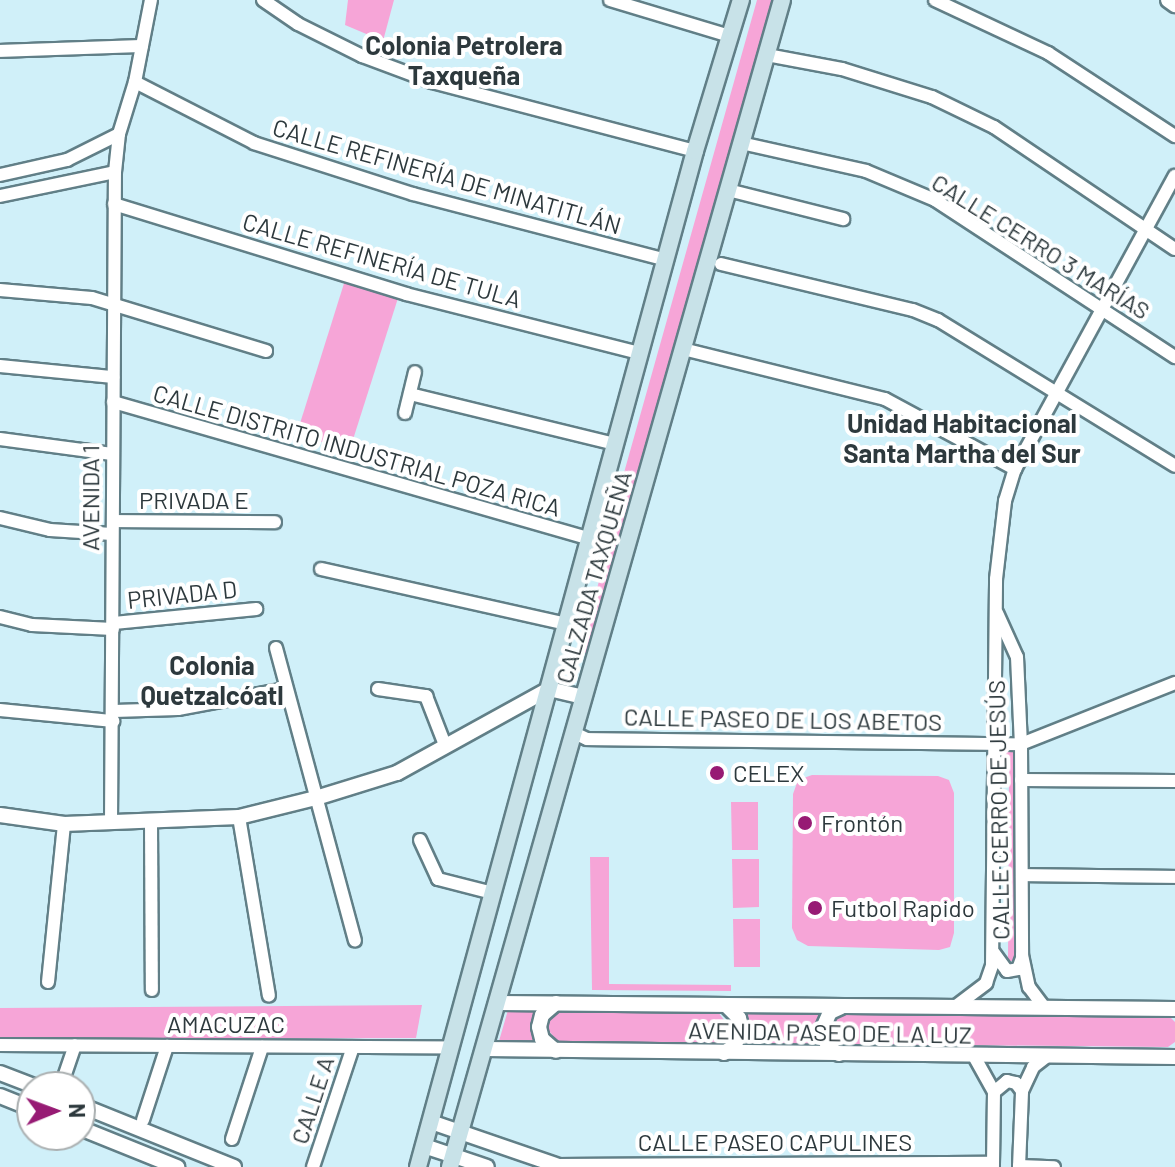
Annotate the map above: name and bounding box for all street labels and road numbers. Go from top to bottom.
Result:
street label: CALLE REFINERÍA DE MINATITLÁN [269,112,625,240]
street label: CALLE CERRO 3 MARÍAS [927,167,1155,325]
street label: CALLE REFINERÍA DE TULA [240,206,524,314]
street label: CALLE DISTRITO INDUSTRIAL POZA RICA [150,378,564,522]
street label: AVENIDA 1 [76,445,104,551]
street label: CALZADA TAXQUEÑA [549,468,637,686]
street label: PRIVADA E [139,486,249,514]
street label: PRIVADA D [126,574,238,614]
street label: CALLE CERRO DE JESÚS [981,680,1015,940]
street label: CALLE PASEO DE LOS ABETOS [624,702,942,736]
street label: AMACUZAC [167,1010,285,1038]
street label: AVENIDA PASEO DE LA LUZ [688,1015,972,1049]
street label: CALLE A [284,1053,340,1147]
street label: CALLE PASEO CAPULINES [638,1128,912,1156]

